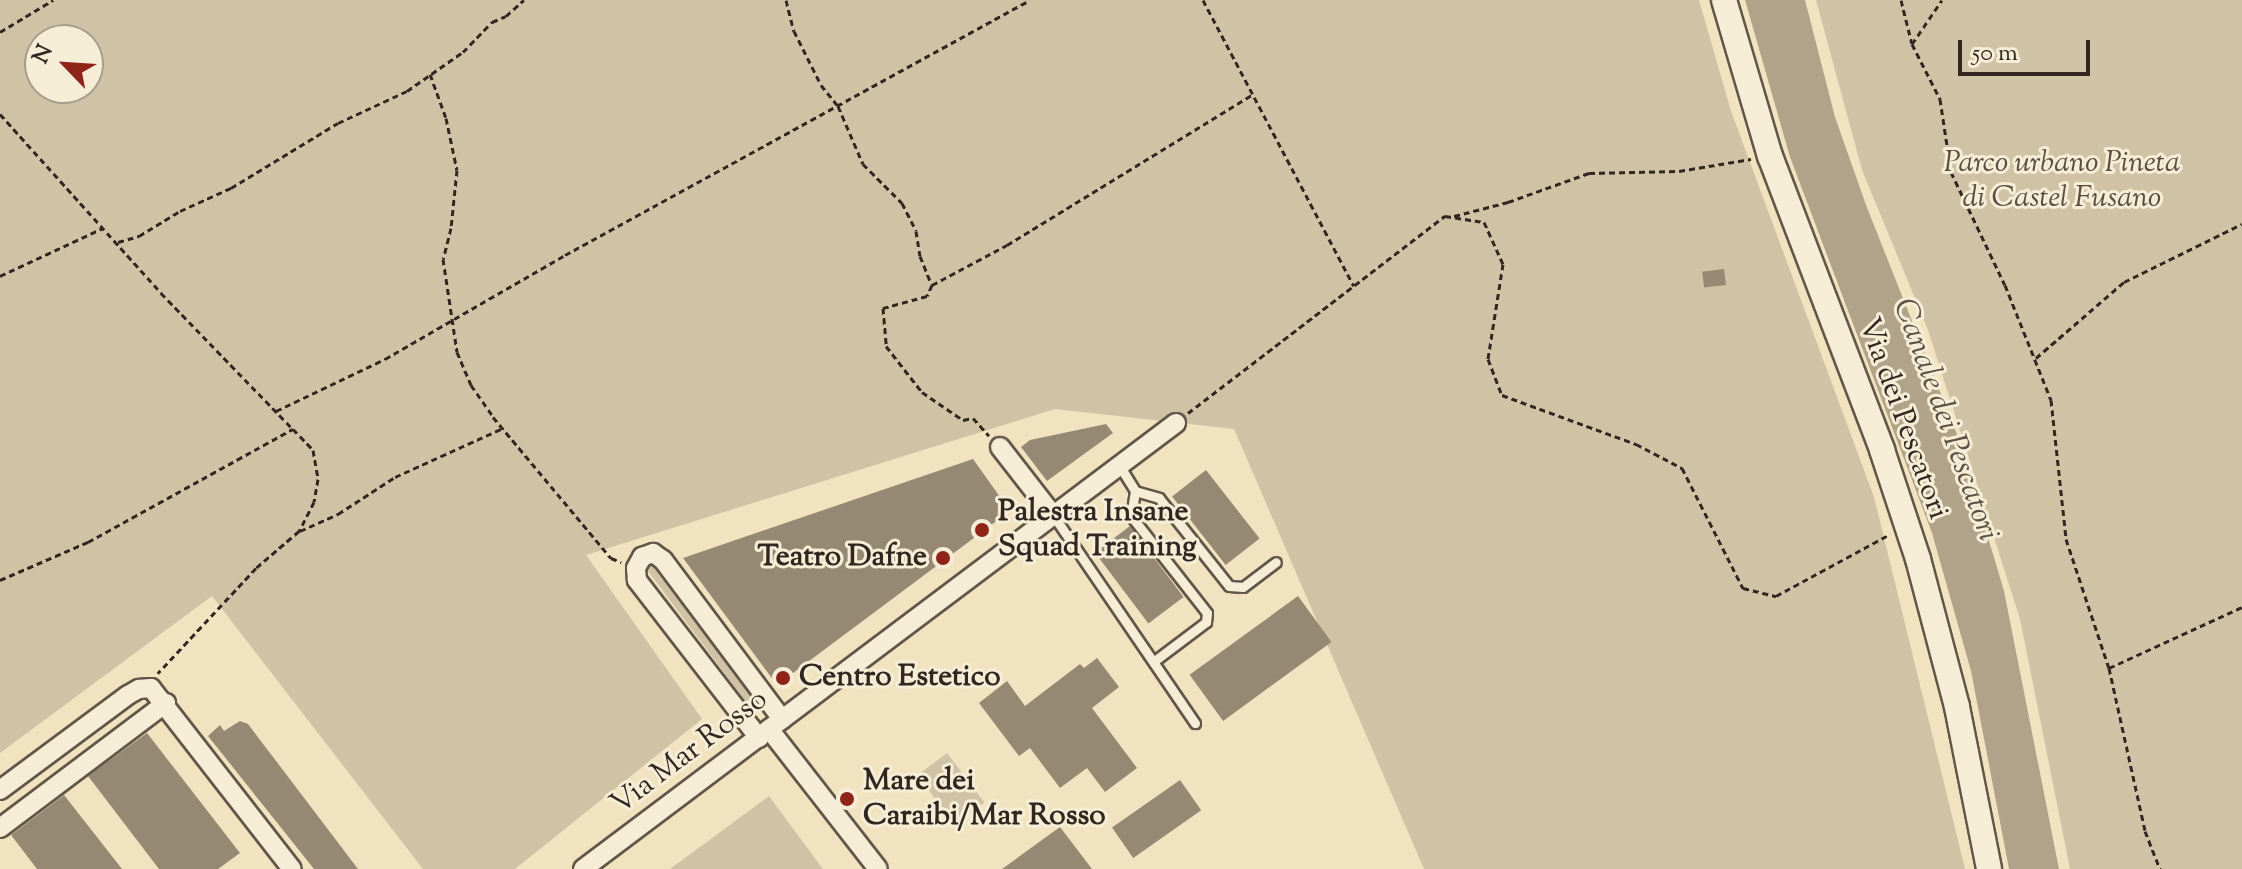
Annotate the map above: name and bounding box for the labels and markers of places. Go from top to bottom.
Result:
place label: Palestra Insane Squad Training [998,495,1197,566]
marker: Palestra Insane Squad Training [973,521,991,539]
place label: Teatro Dafne [757,540,927,576]
marker: Teatro Dafne [934,549,952,567]
place label: Centro Estetico [799,660,1001,696]
marker: Centro Estetico [774,669,792,687]
place label: Mare dei Caraibi/Mar Rosso [863,764,1106,834]
marker: Mare dei Caraibi/Mar Rosso [838,790,856,808]

